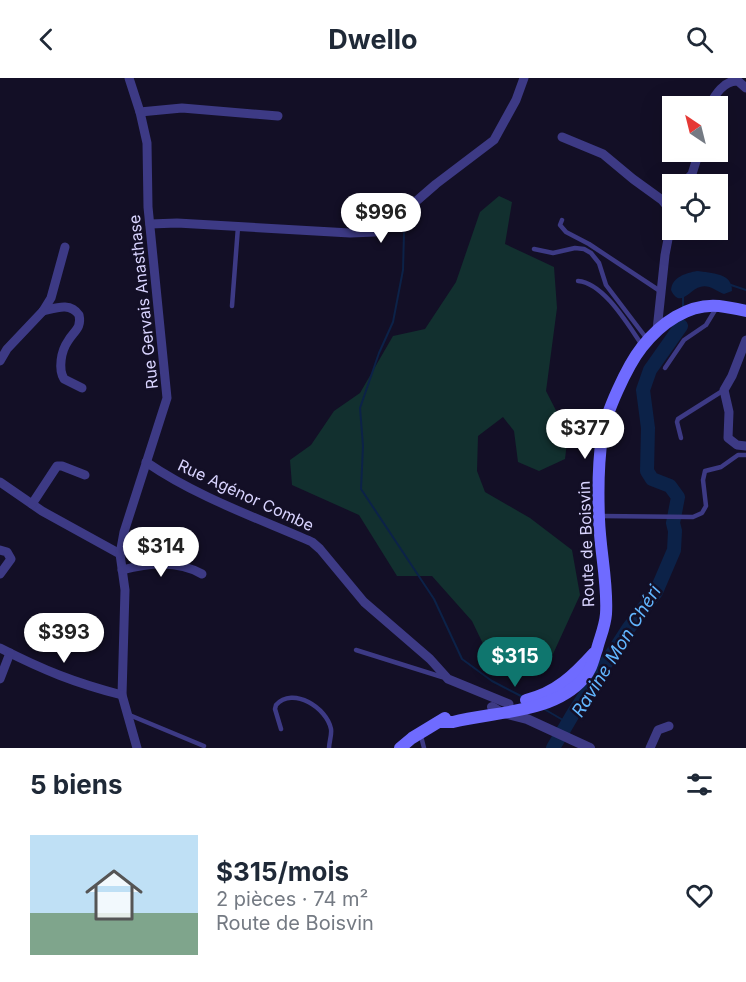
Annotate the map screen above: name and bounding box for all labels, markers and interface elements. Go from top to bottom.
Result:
icon: back [30,23,63,56]
text: Dwello [328,23,418,56]
icon: search [683,23,716,56]
north arrow [662,96,728,162]
map controls [662,96,728,240]
button: locate [662,174,728,240]
pin: $996 [345,193,417,244]
text: $996 [355,200,407,224]
street label: Rue Gervais Anasthase [124,214,162,390]
pin: $377 [549,409,621,460]
text: $377 [560,416,610,440]
street label: Rue Agénor Combe [175,455,317,535]
street label: Route de Boisvin [574,481,598,607]
pin: $314 [125,527,197,578]
text: $314 [137,534,185,558]
water label: Ravine Mon Chéri [567,581,665,721]
pin: $393 [28,613,100,664]
text: $393 [38,620,90,644]
pin: $315 [479,637,551,688]
text: $315 [491,644,539,668]
icon: filters [683,768,716,801]
text: 5 biens [30,769,122,800]
text: $315/mois [216,856,349,887]
icon: home [78,859,150,931]
icon: heart [683,879,716,912]
text: 2 pièces · 74 m² [216,887,368,911]
text: Route de Boisvin [216,911,374,935]

